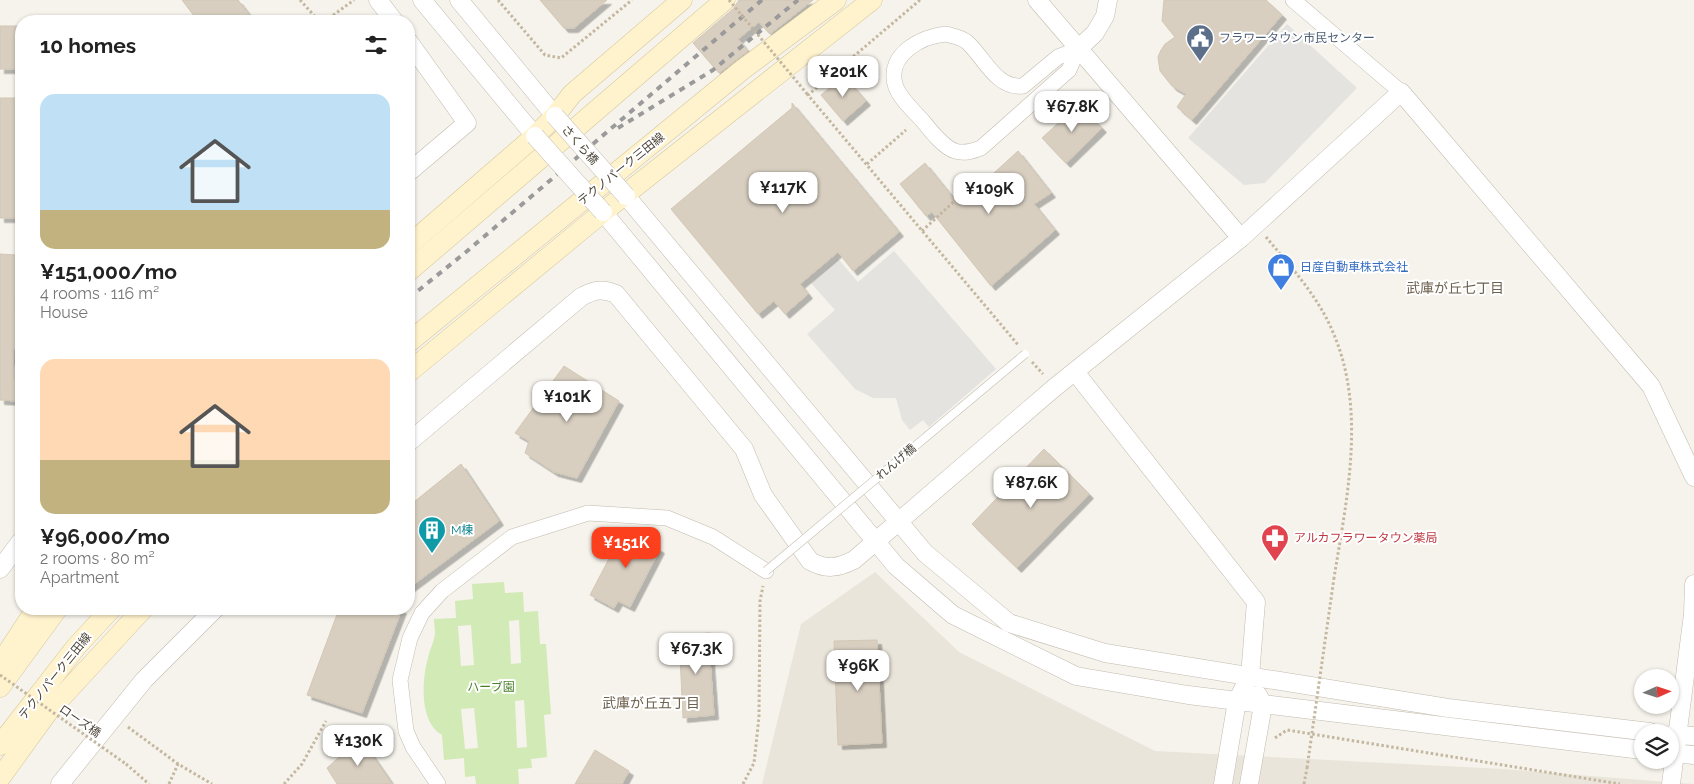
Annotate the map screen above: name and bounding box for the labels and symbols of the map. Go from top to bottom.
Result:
public building icon: フラワータウン市民センター [1185,23,1215,62]
place label: フラワータウン市民センター [1219,31,1375,45]
pin: ¥201K [808,56,878,98]
pin: ¥67.8K [1031,90,1113,133]
street label: さくら橋 [559,122,601,168]
street label: テクノパーク三田線 [575,130,667,208]
pin: ¥117K [748,172,818,214]
pin: ¥109K [954,172,1024,215]
shop icon: 日産自動車株式会社 [1266,252,1296,291]
place label: 日産自動車株式会社 [1300,260,1408,274]
district label: 武庫が丘七丁目 [1406,280,1504,296]
pin: ¥101K [532,380,602,423]
street label: れんげ橋 [873,441,919,483]
pin: ¥87.6K [990,466,1072,509]
building icon: M棟 [417,515,447,554]
place label: M棟 [451,523,474,537]
pharmacy icon: アルカフラワータウン薬局 [1260,523,1290,562]
pin: ¥151K [591,526,661,569]
place label: アルカフラワータウン薬局 [1294,531,1438,545]
street label: テクノパーク三田線 [16,630,94,722]
pin: ¥67.3K [655,632,737,675]
pin: ¥96K [828,650,888,692]
north arrow [1634,669,1679,714]
park label: ハーブ園 [467,680,515,694]
district label: 武庫が丘五丁目 [602,695,700,711]
street label: ローズ橋 [57,702,103,740]
pin: ¥130K [323,724,393,767]

